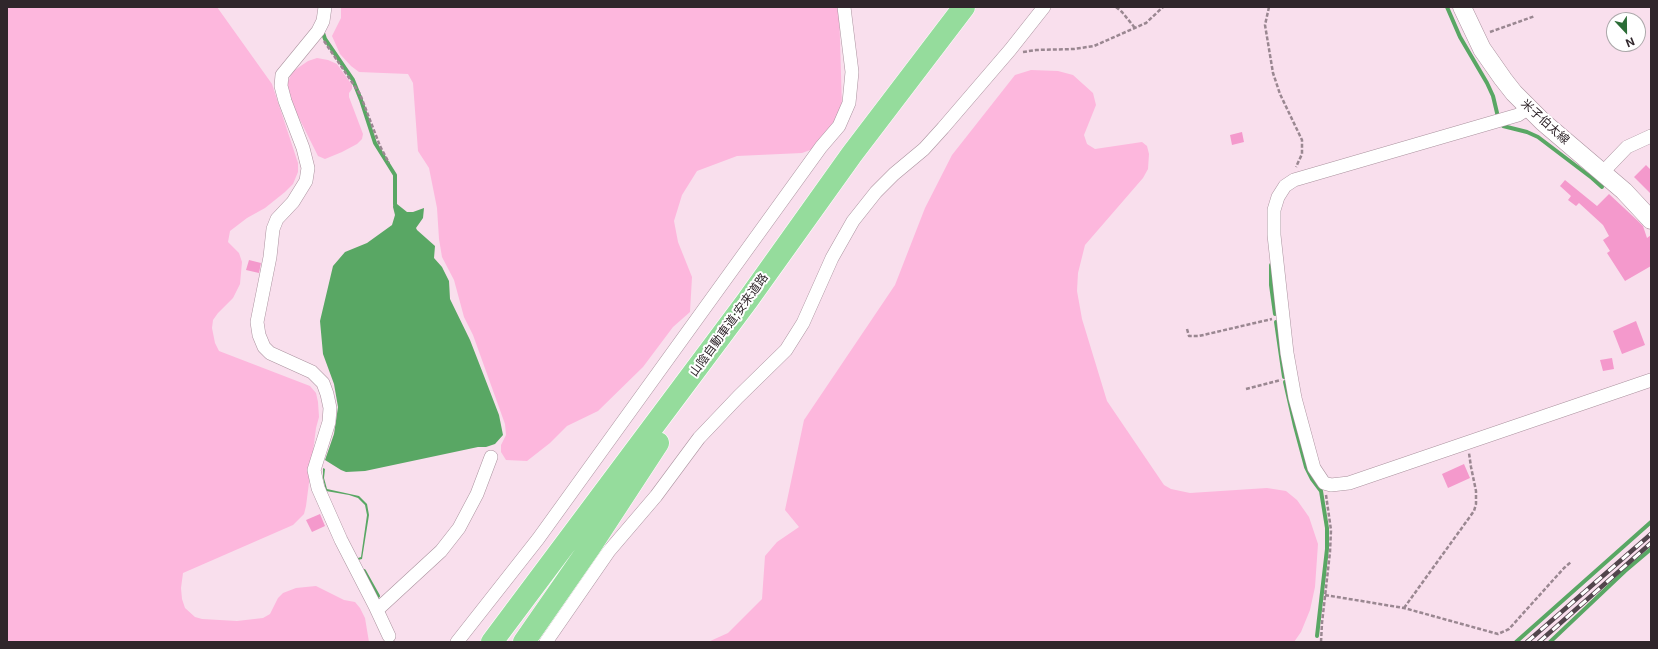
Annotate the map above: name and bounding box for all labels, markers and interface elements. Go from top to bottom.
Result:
north arrow [1606,12,1646,52]
text: N [1624,34,1637,50]
street label: 米子伯太線 [1518,97,1572,147]
street label: 山陰自動車道;安来道路 [687,271,771,379]

